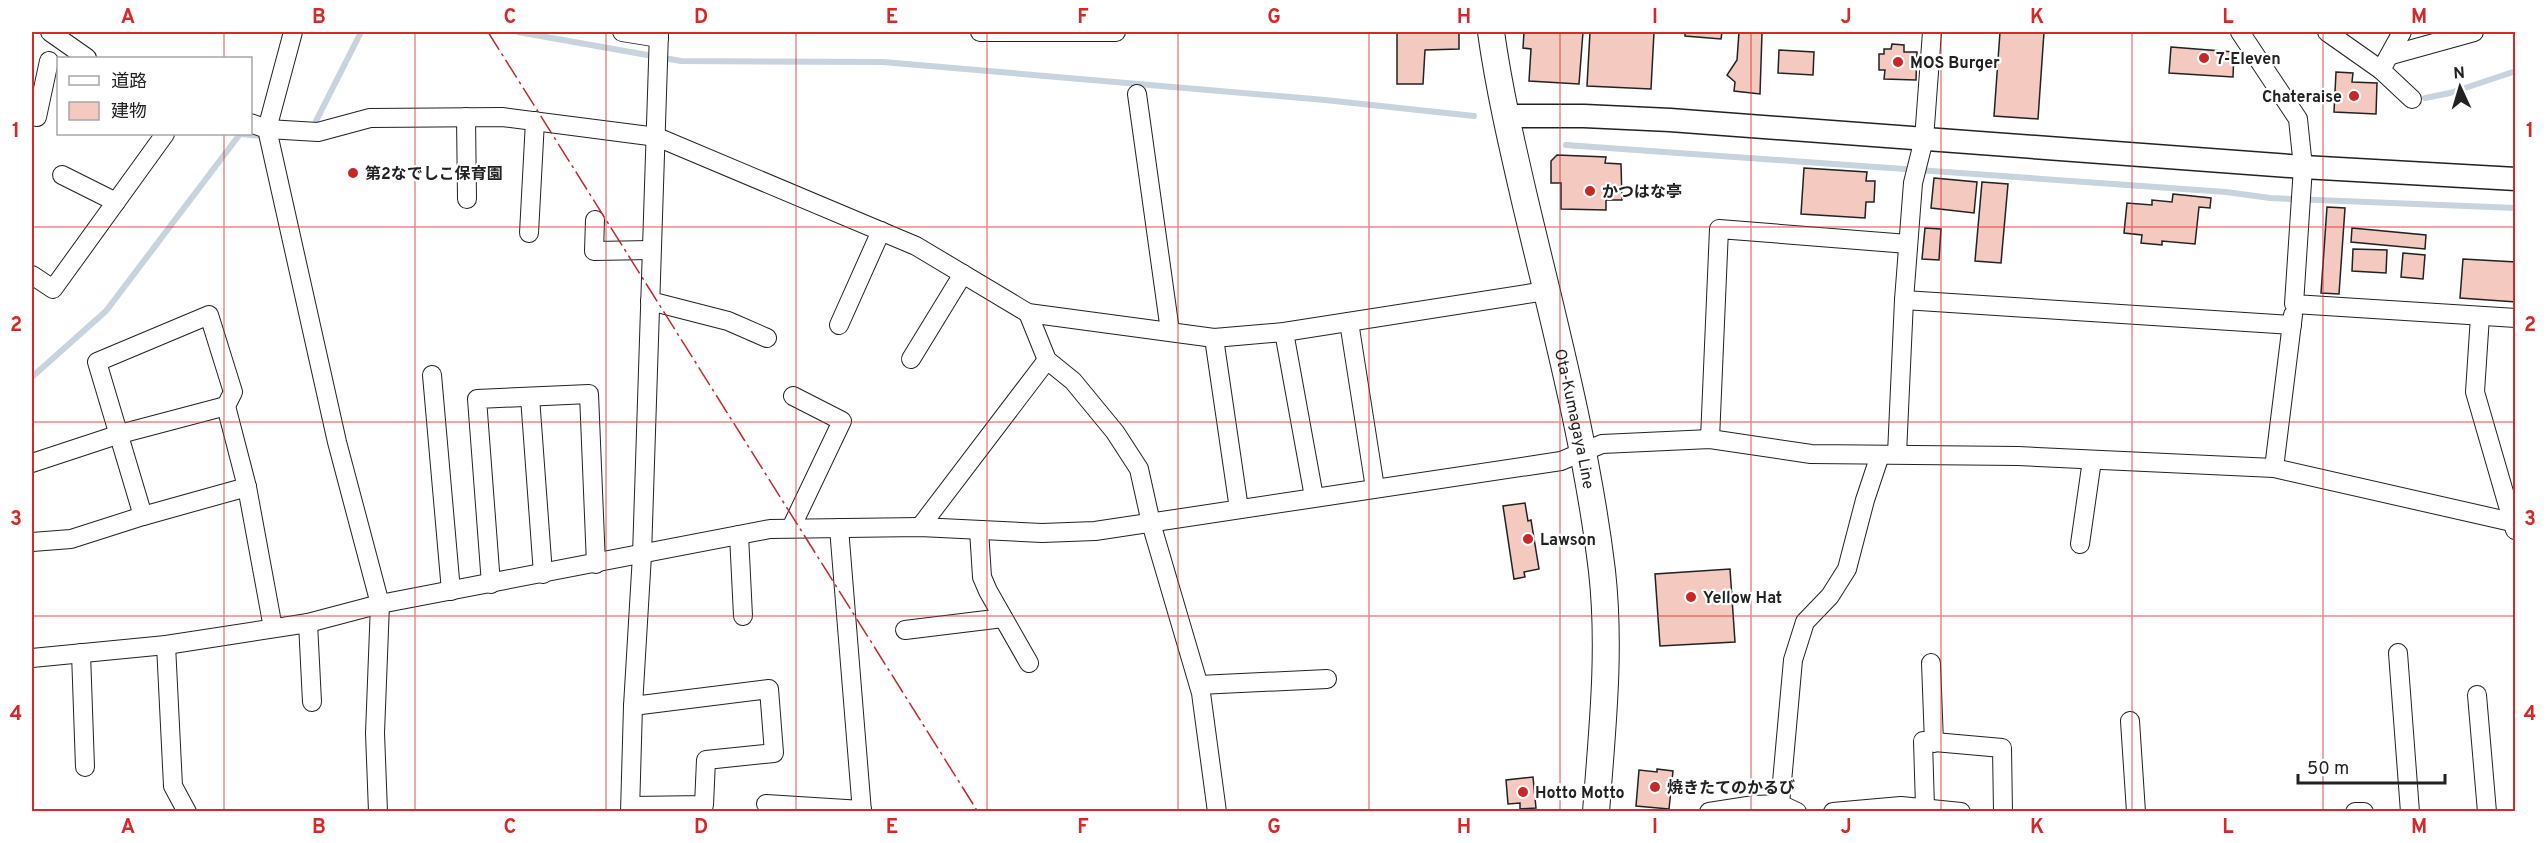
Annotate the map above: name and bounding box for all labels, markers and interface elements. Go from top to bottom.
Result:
text: A [121,5,135,31]
text: B [312,5,326,31]
text: C [504,5,516,31]
text: D [694,5,708,31]
text: E [886,5,898,31]
text: F [1077,5,1089,31]
text: G [1267,5,1281,31]
text: H [1457,5,1471,31]
text: I [1652,5,1658,31]
text: J [1840,5,1852,31]
text: K [2030,5,2044,31]
text: L [2222,5,2234,31]
text: M [2411,5,2427,31]
place label: 7-Eleven [2216,50,2281,70]
marker: 7-Eleven [2197,51,2211,65]
place label: MOS Burger [1910,54,2000,74]
marker: MOS Burger [1891,55,1905,69]
legend [57,57,252,135]
north arrow [2430,57,2490,117]
text: N [2453,64,2466,84]
text: 道路 [111,71,147,94]
place label: Chateraise [2262,88,2342,108]
marker: Chateraise [2347,89,2361,103]
text: 建物 [111,101,147,124]
text: 1 [12,119,20,145]
text: 1 [2526,119,2534,145]
place label: 第2なでしこ保育園 [365,165,503,185]
marker: 第2なでしこ保育園 [346,166,360,180]
place label: かつはな亭 [1602,183,1682,203]
marker: かつはな亭 [1583,184,1597,198]
text: 2 [10,313,22,339]
text: 2 [2524,313,2536,339]
street label: Ota-Kumagaya Line [1549,347,1598,491]
text: 3 [10,507,22,533]
text: 3 [2524,507,2536,533]
place label: Lawson [1540,531,1596,551]
marker: Lawson [1521,532,1535,546]
place label: Yellow Hat [1703,589,1782,609]
marker: Yellow Hat [1684,590,1698,604]
text: 4 [10,702,22,728]
text: 4 [2524,702,2536,728]
scale bar [2298,747,2445,785]
text: 50 m [2307,758,2349,781]
place label: 焼きたてのかるび [1667,779,1795,799]
marker: 焼きたてのかるび [1648,780,1662,794]
place label: Hotto Motto [1535,784,1625,804]
marker: Hotto Motto [1516,785,1530,799]
text: A [121,815,135,841]
text: B [312,815,326,841]
text: C [504,815,516,841]
text: D [694,815,708,841]
text: E [886,815,898,841]
text: F [1077,815,1089,841]
text: G [1267,815,1281,841]
text: H [1457,815,1471,841]
text: I [1652,815,1658,841]
text: J [1840,815,1852,841]
text: K [2030,815,2044,841]
text: L [2222,815,2234,841]
text: M [2411,815,2427,841]

